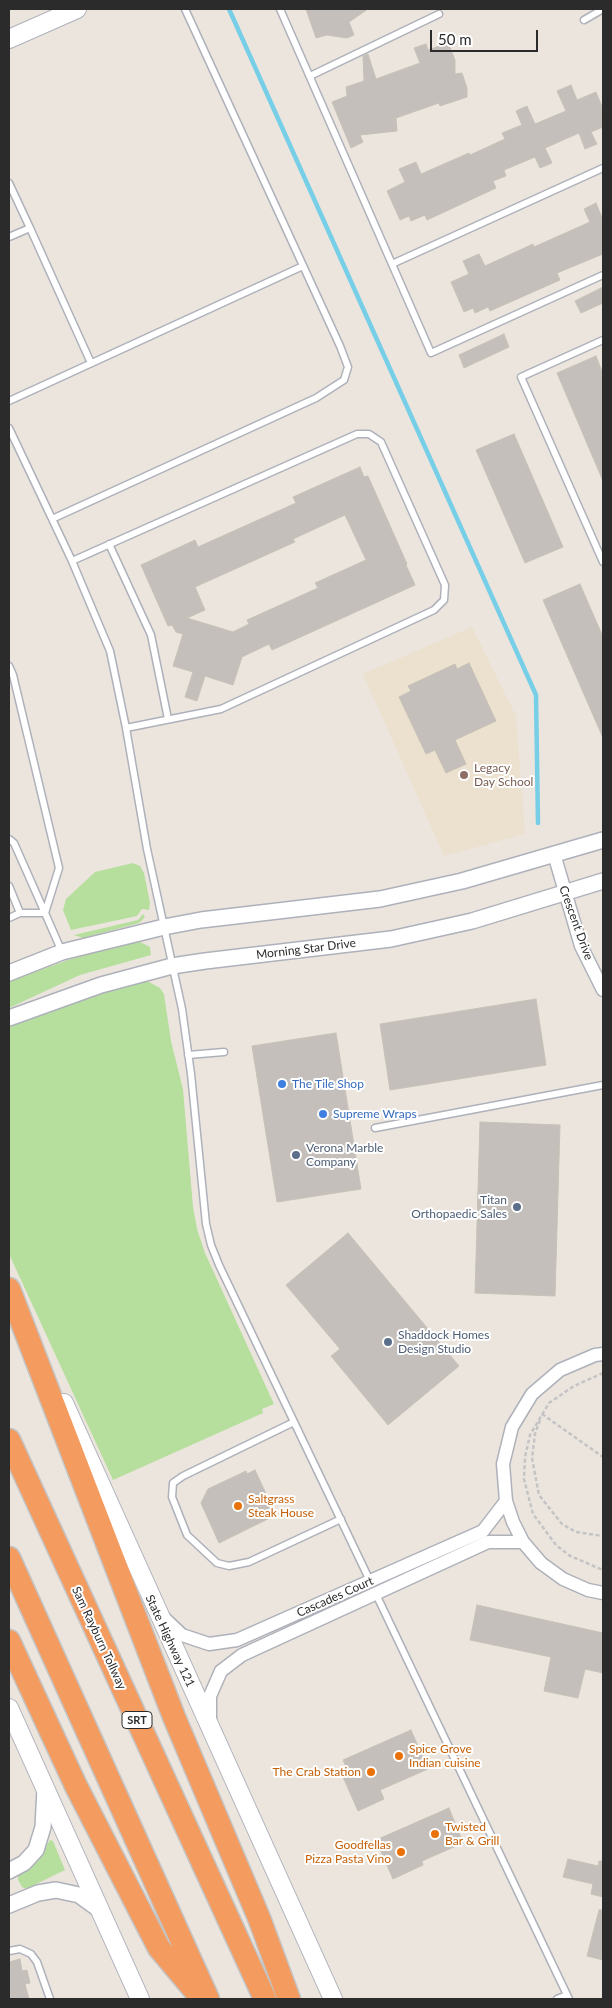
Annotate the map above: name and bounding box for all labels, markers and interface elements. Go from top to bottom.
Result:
scale bar [432,20,540,52]
text: 50 m [438,30,472,48]
place label: Legacy Day School [474,761,533,789]
marker: Legacy Day School [458,769,470,781]
street label: Crescent Drive [556,884,596,962]
street label: Morning Star Drive [255,936,357,962]
place label: The Tile Shop [292,1077,364,1091]
marker: The Tile Shop [276,1078,288,1090]
place label: Supreme Wraps [333,1107,417,1121]
marker: Supreme Wraps [317,1108,329,1120]
place label: Verona Marble Company [306,1141,383,1169]
marker: Verona Marble Company [290,1149,302,1161]
place label: Titan Orthopaedic Sales [411,1193,507,1221]
marker: Titan Orthopaedic Sales [511,1201,523,1213]
place label: Shaddock Homes Design Studio [398,1328,489,1356]
marker: Shaddock Homes Design Studio [382,1336,394,1348]
place label: Saltgrass Steak House [248,1492,314,1520]
marker: Saltgrass Steak House [232,1500,244,1512]
street label: Cascades Court [295,1574,375,1620]
street label: Sam Rayburn Tollway [69,1584,129,1692]
street label: State Highway 121 [142,1593,198,1689]
road number: SRT [122,1712,152,1728]
place label: Spice Grove Indian cuisine [409,1742,481,1770]
marker: Spice Grove Indian cuisine [393,1750,405,1762]
place label: The Crab Station [273,1765,361,1779]
marker: The Crab Station [365,1766,377,1778]
place label: Twisted Bar & Grill [445,1820,499,1848]
marker: Twisted Bar & Grill [429,1828,441,1840]
place label: Goodfellas Pizza Pasta Vino [305,1838,391,1866]
marker: Goodfellas Pizza Pasta Vino [395,1846,407,1858]

